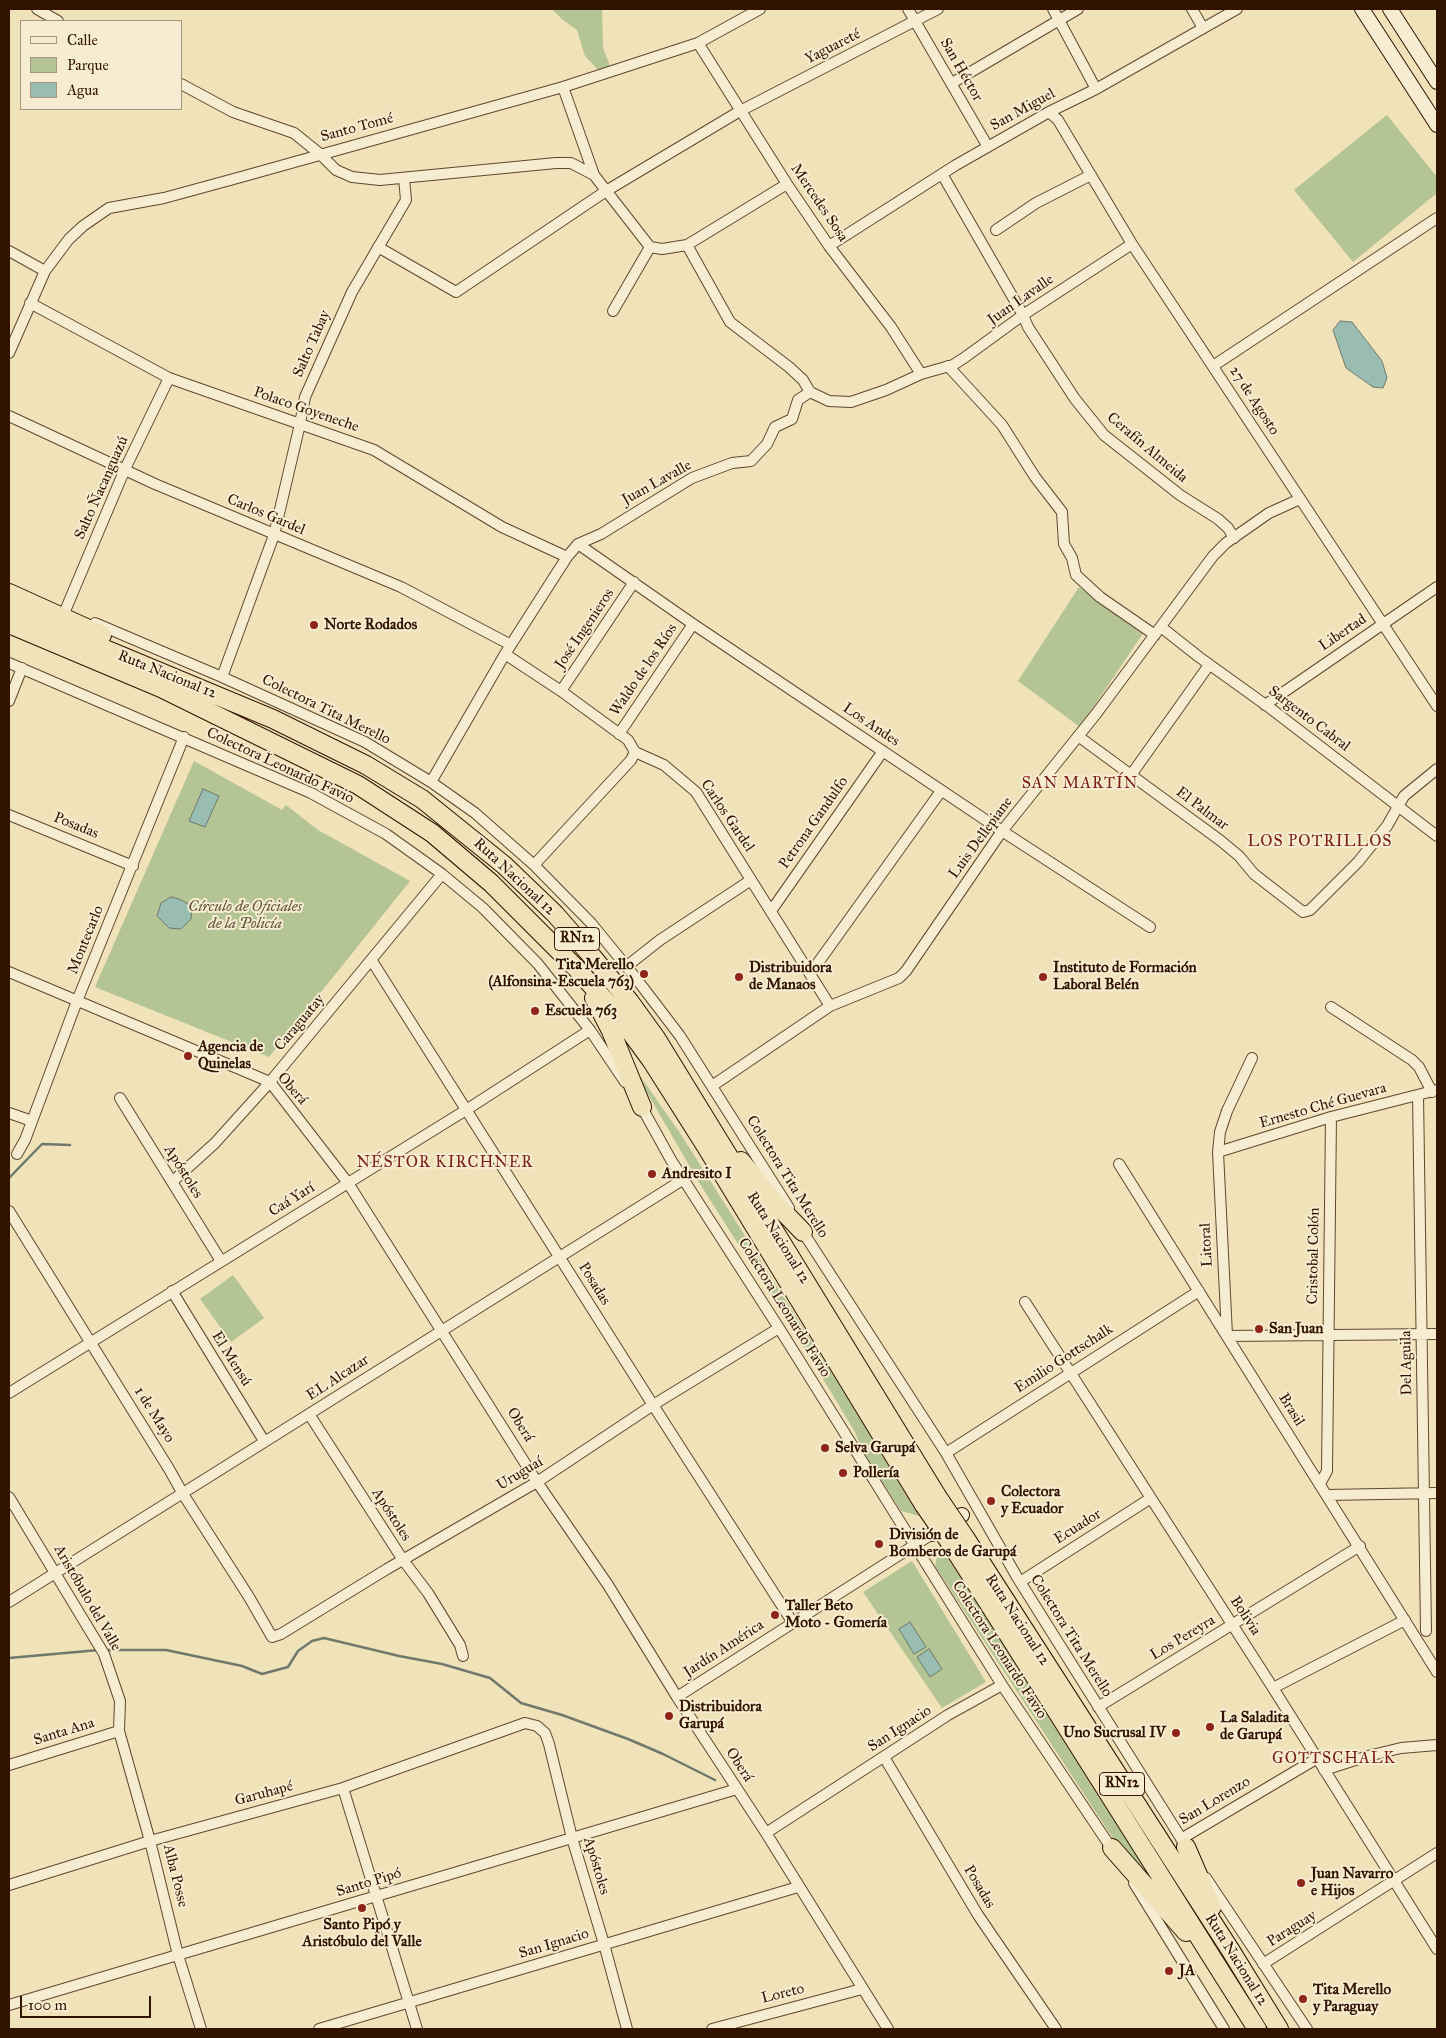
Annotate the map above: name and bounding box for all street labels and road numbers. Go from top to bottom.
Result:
street label: Yaguareté [802,25,864,69]
street label: San Héctor [936,35,986,105]
street label: San Miguel [987,85,1059,135]
street label: Santo Tomé [319,110,395,146]
street label: Mercedes Sosa [786,161,852,245]
street label: Juan Lavalle [985,271,1057,329]
street label: Salto Tabay [289,308,335,380]
street label: 27 de Agosto [1225,363,1283,439]
street label: Polaco Goyeneche [251,384,361,436]
street label: Cerafín Almeida [1103,409,1191,487]
street label: Salto Ñacanguazú [71,434,133,542]
street label: Juan Lavalle [619,457,695,509]
street label: Carlos Gardel [224,490,308,540]
street label: José Ingenieros [551,585,619,673]
street label: Libertad [1316,611,1370,655]
street label: Waldo de los Ríos [607,620,681,720]
street label: Ruta Nacional 12 [115,647,219,703]
street label: Colectora Tita Merello [259,671,393,749]
street label: Sargento Cabral [1264,682,1354,756]
street label: Los Andes [839,699,903,751]
street label: Colectora Leonardo Favio [203,724,357,808]
street label: Petrona Gandulfo [776,773,852,873]
street label: Carlos Gardel [696,776,758,856]
street label: El Palmar [1172,783,1232,835]
street label: Luis Dellepiane [945,794,1017,882]
street label: Posadas [51,809,101,843]
street label: Ruta Nacional 12 [469,835,559,919]
street label: Montecarlo [64,903,108,977]
road number: RN12 [554,928,600,951]
street label: Caraguatay [271,991,329,1055]
street label: Oberá [273,1069,311,1109]
street label: Ernesto Ché Guevara [1258,1079,1388,1133]
street label: Colectora Tita Merello [742,1113,832,1241]
street label: Apóstoles [160,1142,206,1202]
street label: Caá Yarí [266,1179,318,1221]
street label: Ruta Nacional 12 [743,1189,813,1287]
street label: Cristobal Colón [1304,1207,1324,1305]
street label: Litoral [1197,1223,1217,1267]
street label: Colectora Leonardo Favio [734,1235,834,1381]
street label: Posadas [574,1259,614,1309]
street label: Emilio Gottschalk [1012,1321,1116,1397]
street label: El Mensú [207,1328,255,1390]
street label: Del Aguila [1397,1330,1417,1396]
street label: EL Alcazar [303,1351,373,1405]
street label: 1 de Mayo [130,1384,178,1446]
street label: Brasil [1274,1390,1308,1430]
street label: Oberá [503,1405,537,1445]
street label: Uruguaí [494,1453,546,1495]
street label: Apóstoles [367,1485,415,1545]
street label: Ecuador [1051,1506,1105,1548]
street label: Aristóbulo del Valle [49,1542,125,1654]
street label: Ruta Nacional 12 [981,1571,1053,1669]
street label: Colectora Tita Merello [1026,1572,1116,1700]
street label: Colectora Leonardo Favio [948,1578,1050,1722]
street label: Bolivia [1226,1593,1264,1639]
street label: Los Pereyra [1147,1612,1219,1664]
street label: Jardín América [681,1616,767,1682]
street label: San Ignacio [865,1702,935,1756]
street label: Santa Ana [32,1714,96,1750]
street label: Oberá [721,1745,757,1785]
road number: RN12 [1100,1772,1144,1796]
street label: San Lorenzo [1176,1773,1254,1829]
street label: Garuhapé [233,1778,295,1810]
street label: Apóstoles [579,1835,613,1897]
street label: Alba Posse [159,1843,191,1909]
street label: Posadas [959,1862,999,1912]
street label: Santo Pipó [334,1865,404,1901]
street label: Paraguay [1264,1907,1320,1951]
street label: Ruta Nacional 12 [1201,1911,1271,2009]
street label: San Ignacio [517,1925,591,1963]
street label: Loreto [760,1980,806,2008]

